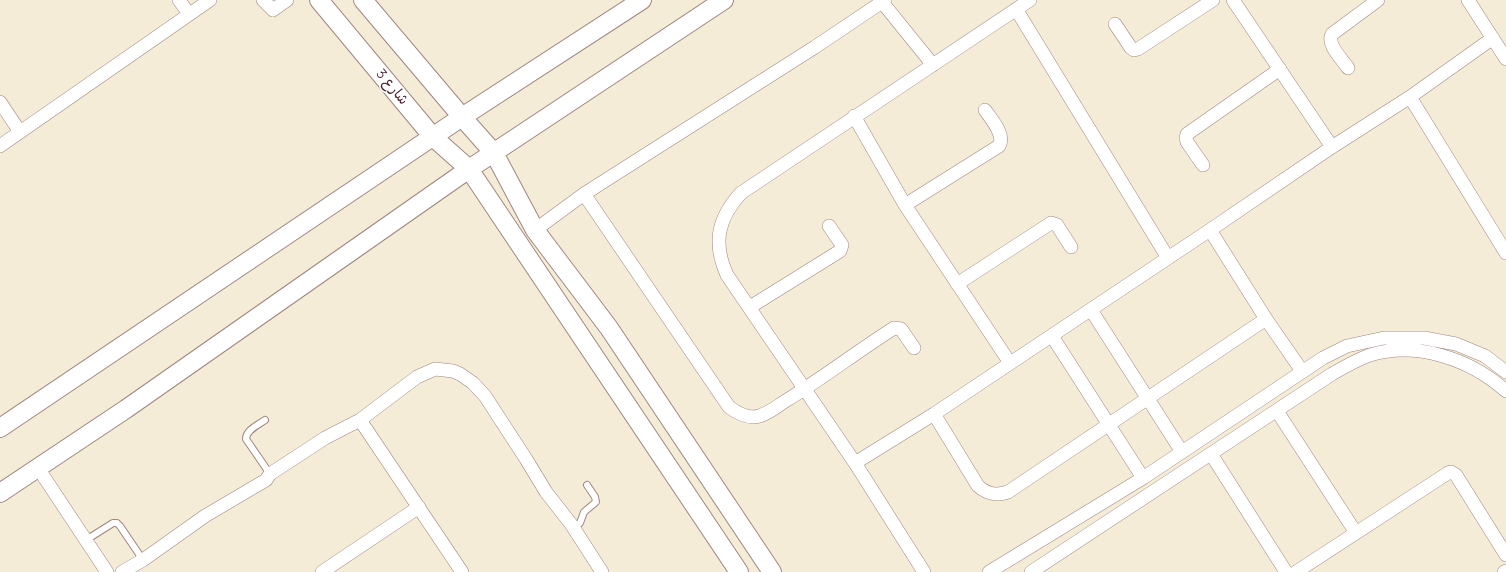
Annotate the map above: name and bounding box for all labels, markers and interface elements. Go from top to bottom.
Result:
street label: شارع 3 [372,66,412,108]

